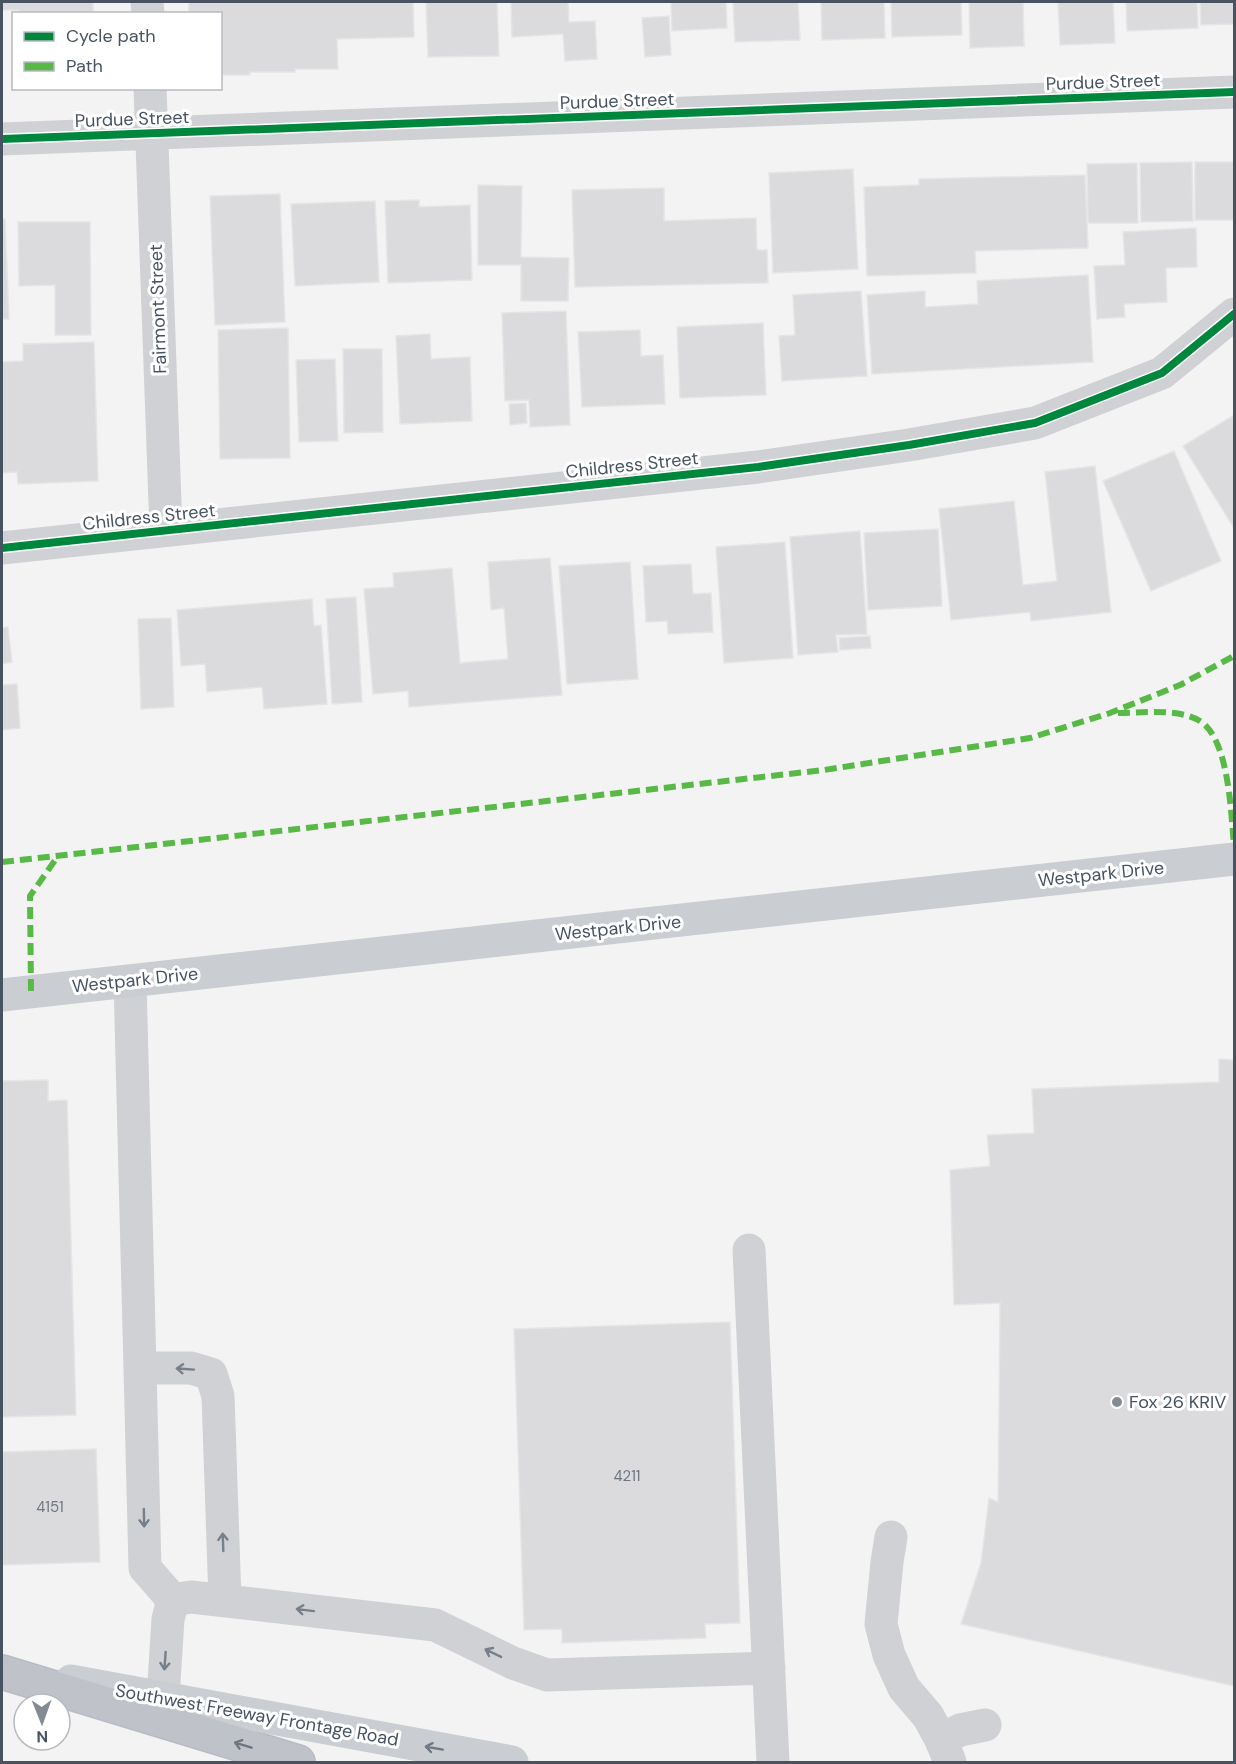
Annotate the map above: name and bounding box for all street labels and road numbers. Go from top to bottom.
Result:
street label: Purdue Street [1045,68,1161,96]
street label: Purdue Street [559,87,675,115]
street label: Purdue Street [74,105,190,133]
street label: Fairmont Street [144,244,172,374]
street label: Childress Street [564,446,700,484]
street label: Childress Street [81,498,217,536]
street label: Westpark Drive [1037,855,1165,893]
street label: Westpark Drive [554,909,682,947]
street label: Westpark Drive [71,961,199,999]
street label: Southwest Freeway Frontage Road [114,1678,400,1752]

